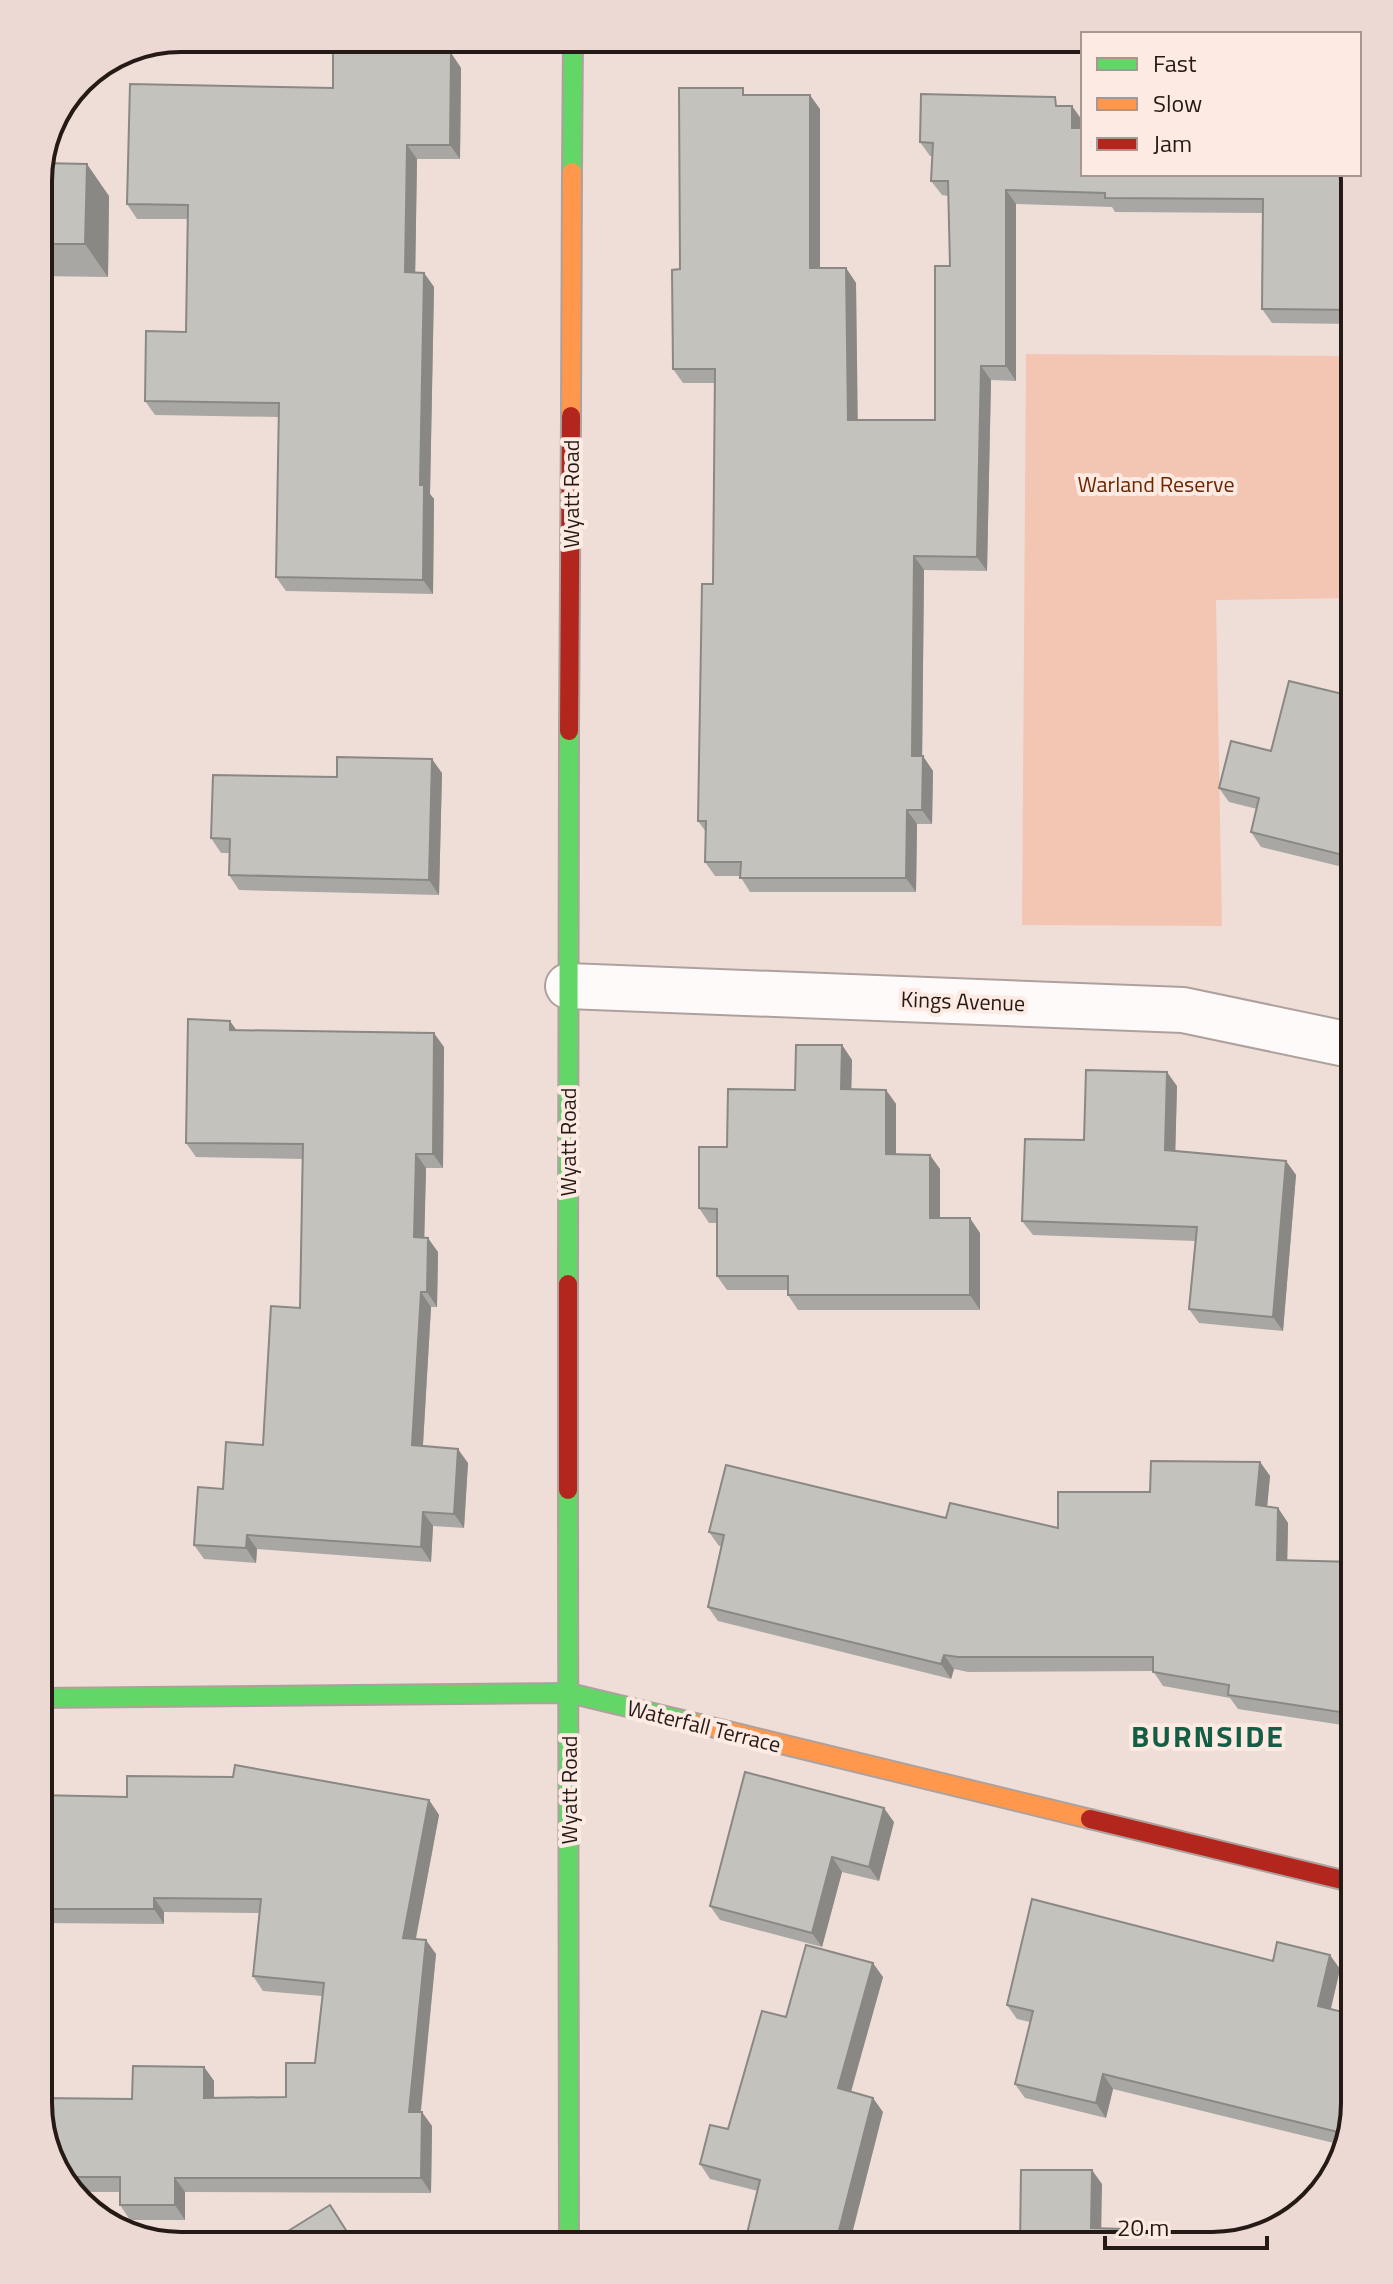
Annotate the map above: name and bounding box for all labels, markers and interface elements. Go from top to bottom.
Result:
legend [1081,32,1361,176]
text: Fast [1153,45,1197,81]
text: Slow [1153,85,1202,121]
text: Jam [1153,125,1192,161]
street label: Wyatt Road [554,440,588,548]
park label: Warland Reserve [1077,467,1235,501]
street label: Kings Avenue [900,982,1026,1020]
street label: Wyatt Road [551,1088,585,1196]
street label: Waterfall Terrace [624,1690,784,1762]
district label: BURNSIDE [1131,1713,1285,1759]
street label: Wyatt Road [552,1736,586,1844]
scale bar [1105,2200,1267,2250]
text: 20 m [1117,2209,1169,2245]

